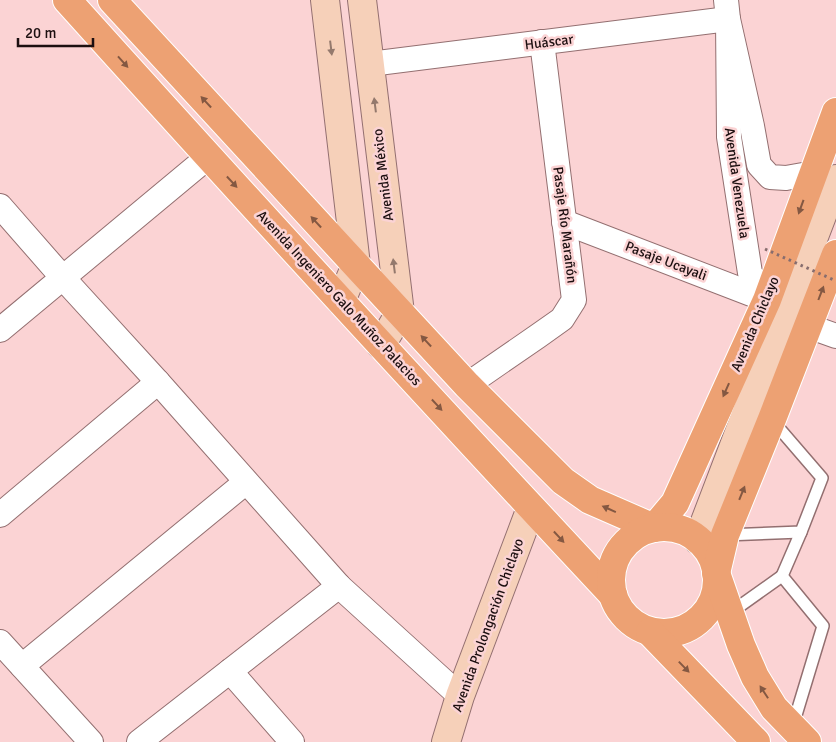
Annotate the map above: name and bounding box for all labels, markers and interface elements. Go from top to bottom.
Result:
scale bar [18,15,92,47]
text: 20 m [25,24,56,42]
street label: Huáscar [524,30,575,53]
one-way arrow [327,41,335,57]
one-way arrow [117,56,129,68]
one-way arrow [200,97,212,109]
one-way arrow [371,97,379,113]
street label: Avenida Venezuela [721,127,753,239]
street label: Avenida México [369,128,397,222]
street label: Pasaje Río Marañón [549,166,581,284]
one-way arrow [226,176,238,188]
one-way arrow [797,200,805,215]
street label: Avenida Ingeniero Galo Muñoz Palacios [253,207,425,389]
one-way arrow [310,216,322,228]
street label: Pasaje Ucayali [623,238,709,284]
one-way arrow [390,258,398,274]
street label: Avenida Chiclayo [727,274,783,374]
one-way arrow [817,286,825,300]
one-way arrow [420,335,432,347]
one-way arrow [722,383,730,397]
one-way arrow [431,399,443,411]
one-way arrow [739,486,747,500]
one-way arrow [602,504,616,512]
one-way arrow [553,531,565,543]
street label: Avenida Prolongación Chiclayo [449,536,527,714]
one-way arrow [678,660,690,672]
one-way arrow [759,685,769,699]

